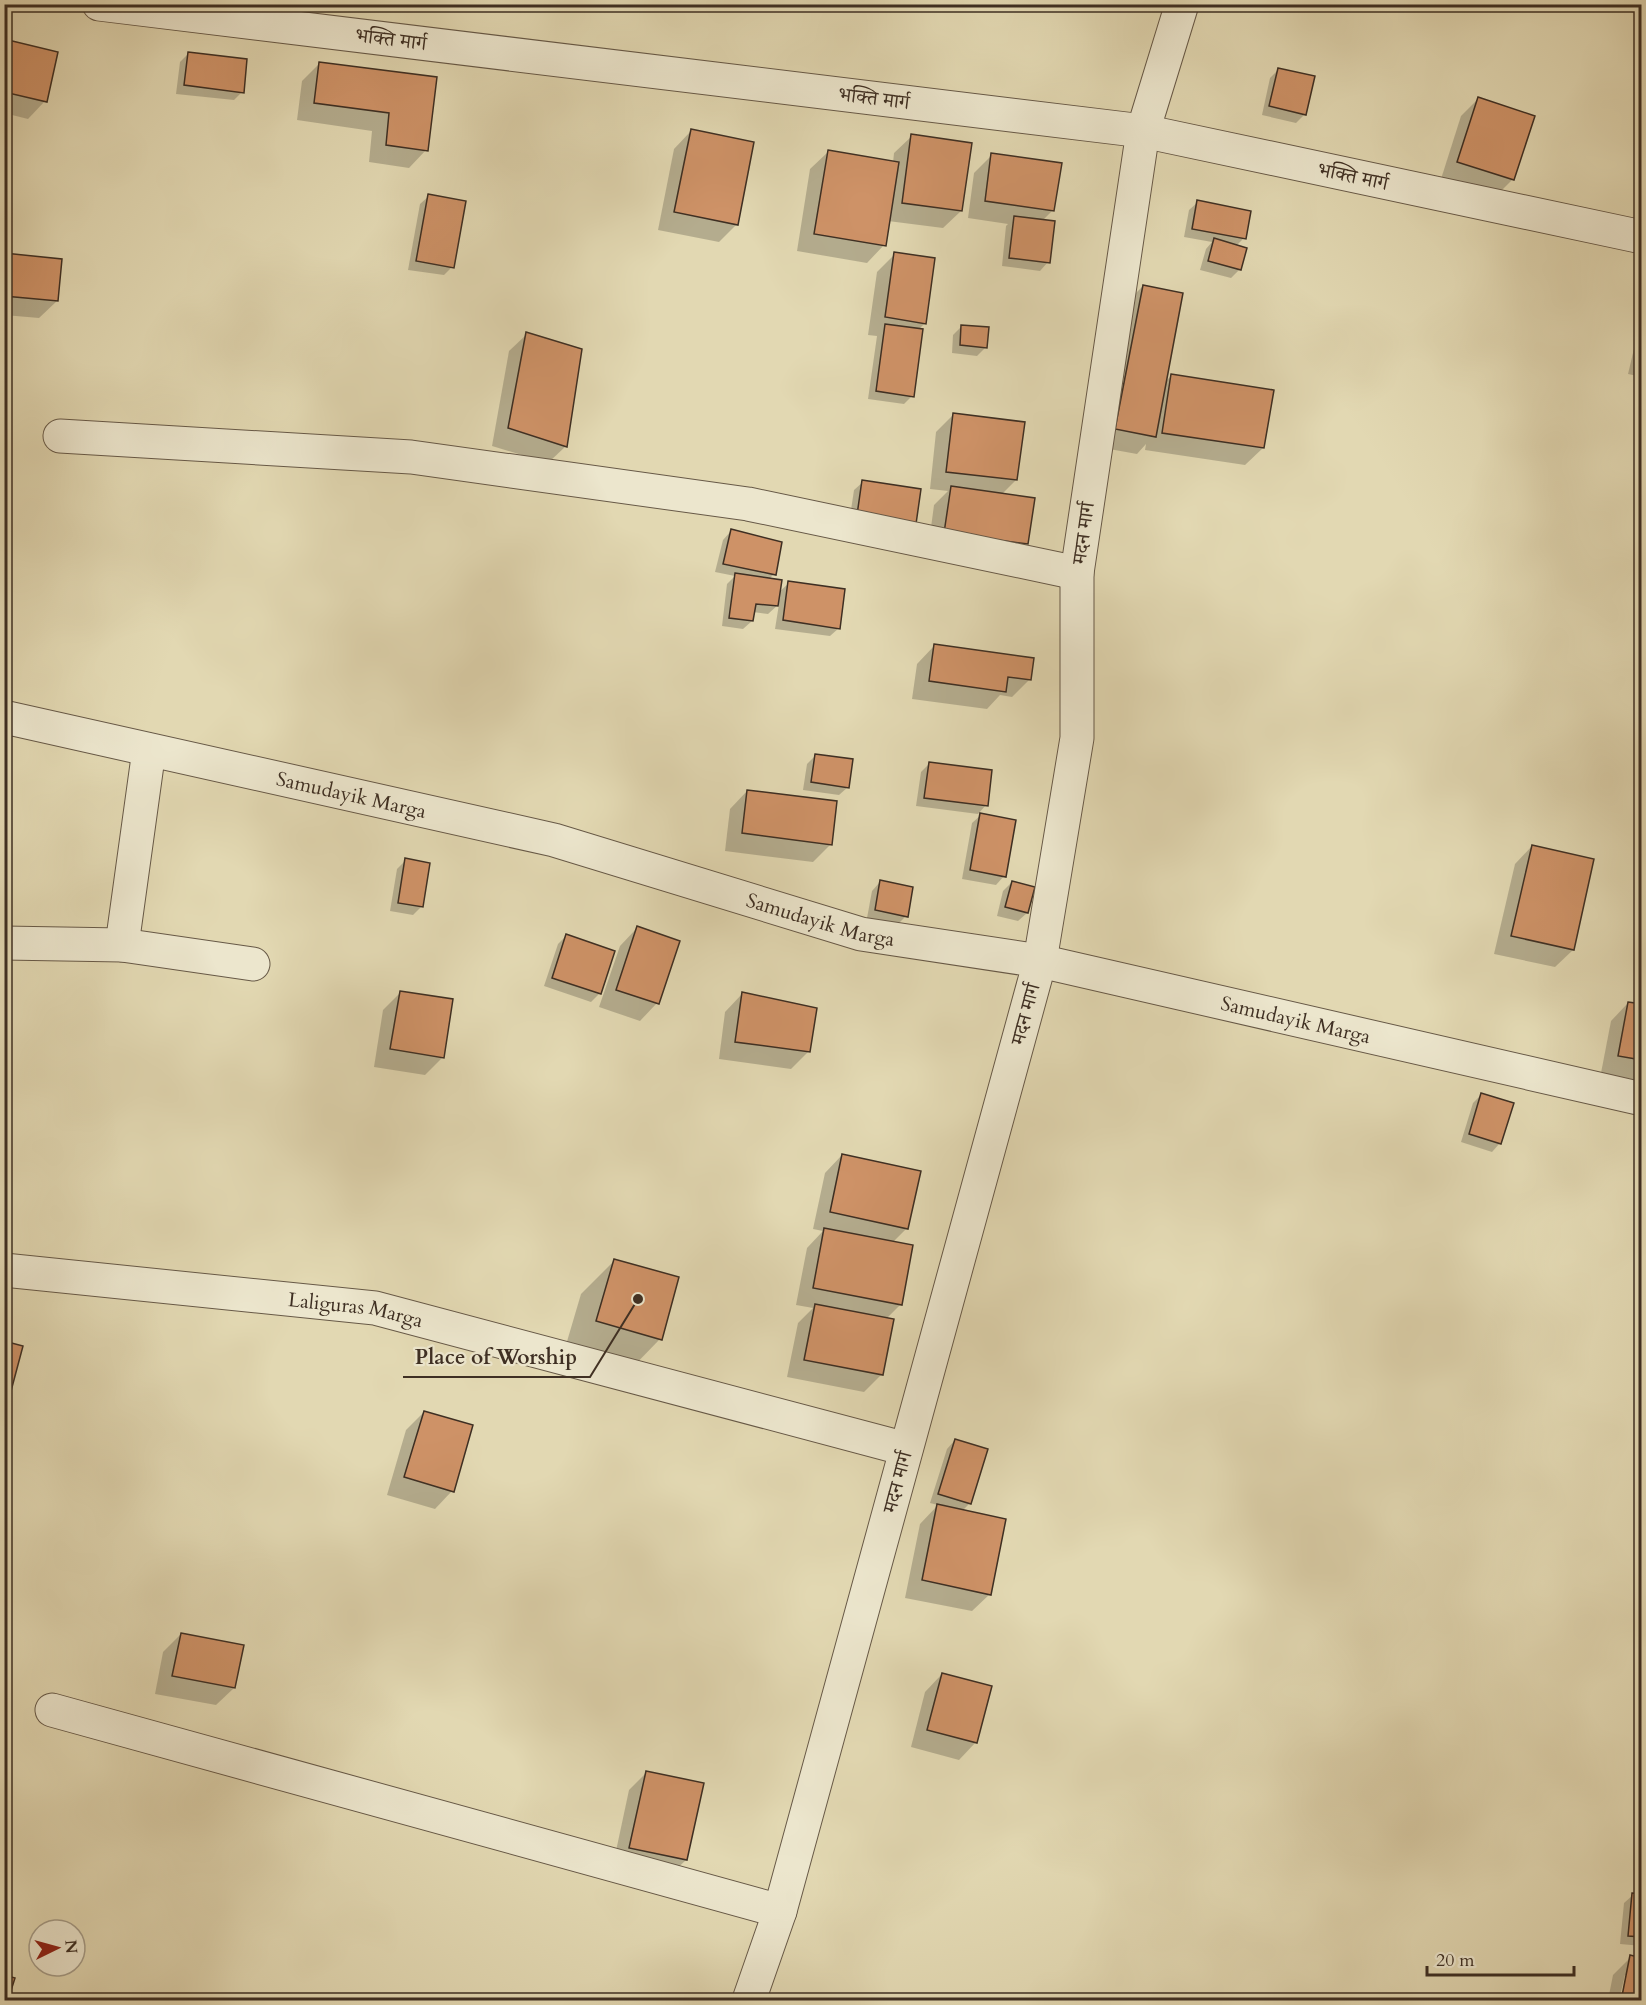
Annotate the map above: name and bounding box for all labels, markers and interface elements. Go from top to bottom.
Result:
street label: भक्ति मार्ग [354,22,430,57]
street label: भक्ति मार्ग [837,81,913,116]
street label: भक्ति मार्ग [1315,156,1392,197]
street label: मदन मार्ग [1066,499,1101,567]
street label: Samudayik Marga [274,765,429,825]
street label: Samudayik Marga [743,887,897,953]
street label: मदन मार्ग [1004,979,1047,1049]
street label: Samudayik Marga [1218,990,1373,1050]
street label: Laliguras Marga [287,1286,426,1334]
callout: Place of Worship [403,1338,590,1377]
text: Place of Worship [415,1343,577,1372]
street label: मदन मार्ग [876,1447,919,1517]
north arrow [27,1918,87,1978]
text: N [59,1939,83,1955]
scale bar [1427,1939,1574,1977]
text: 20 m [1436,1948,1475,1973]

